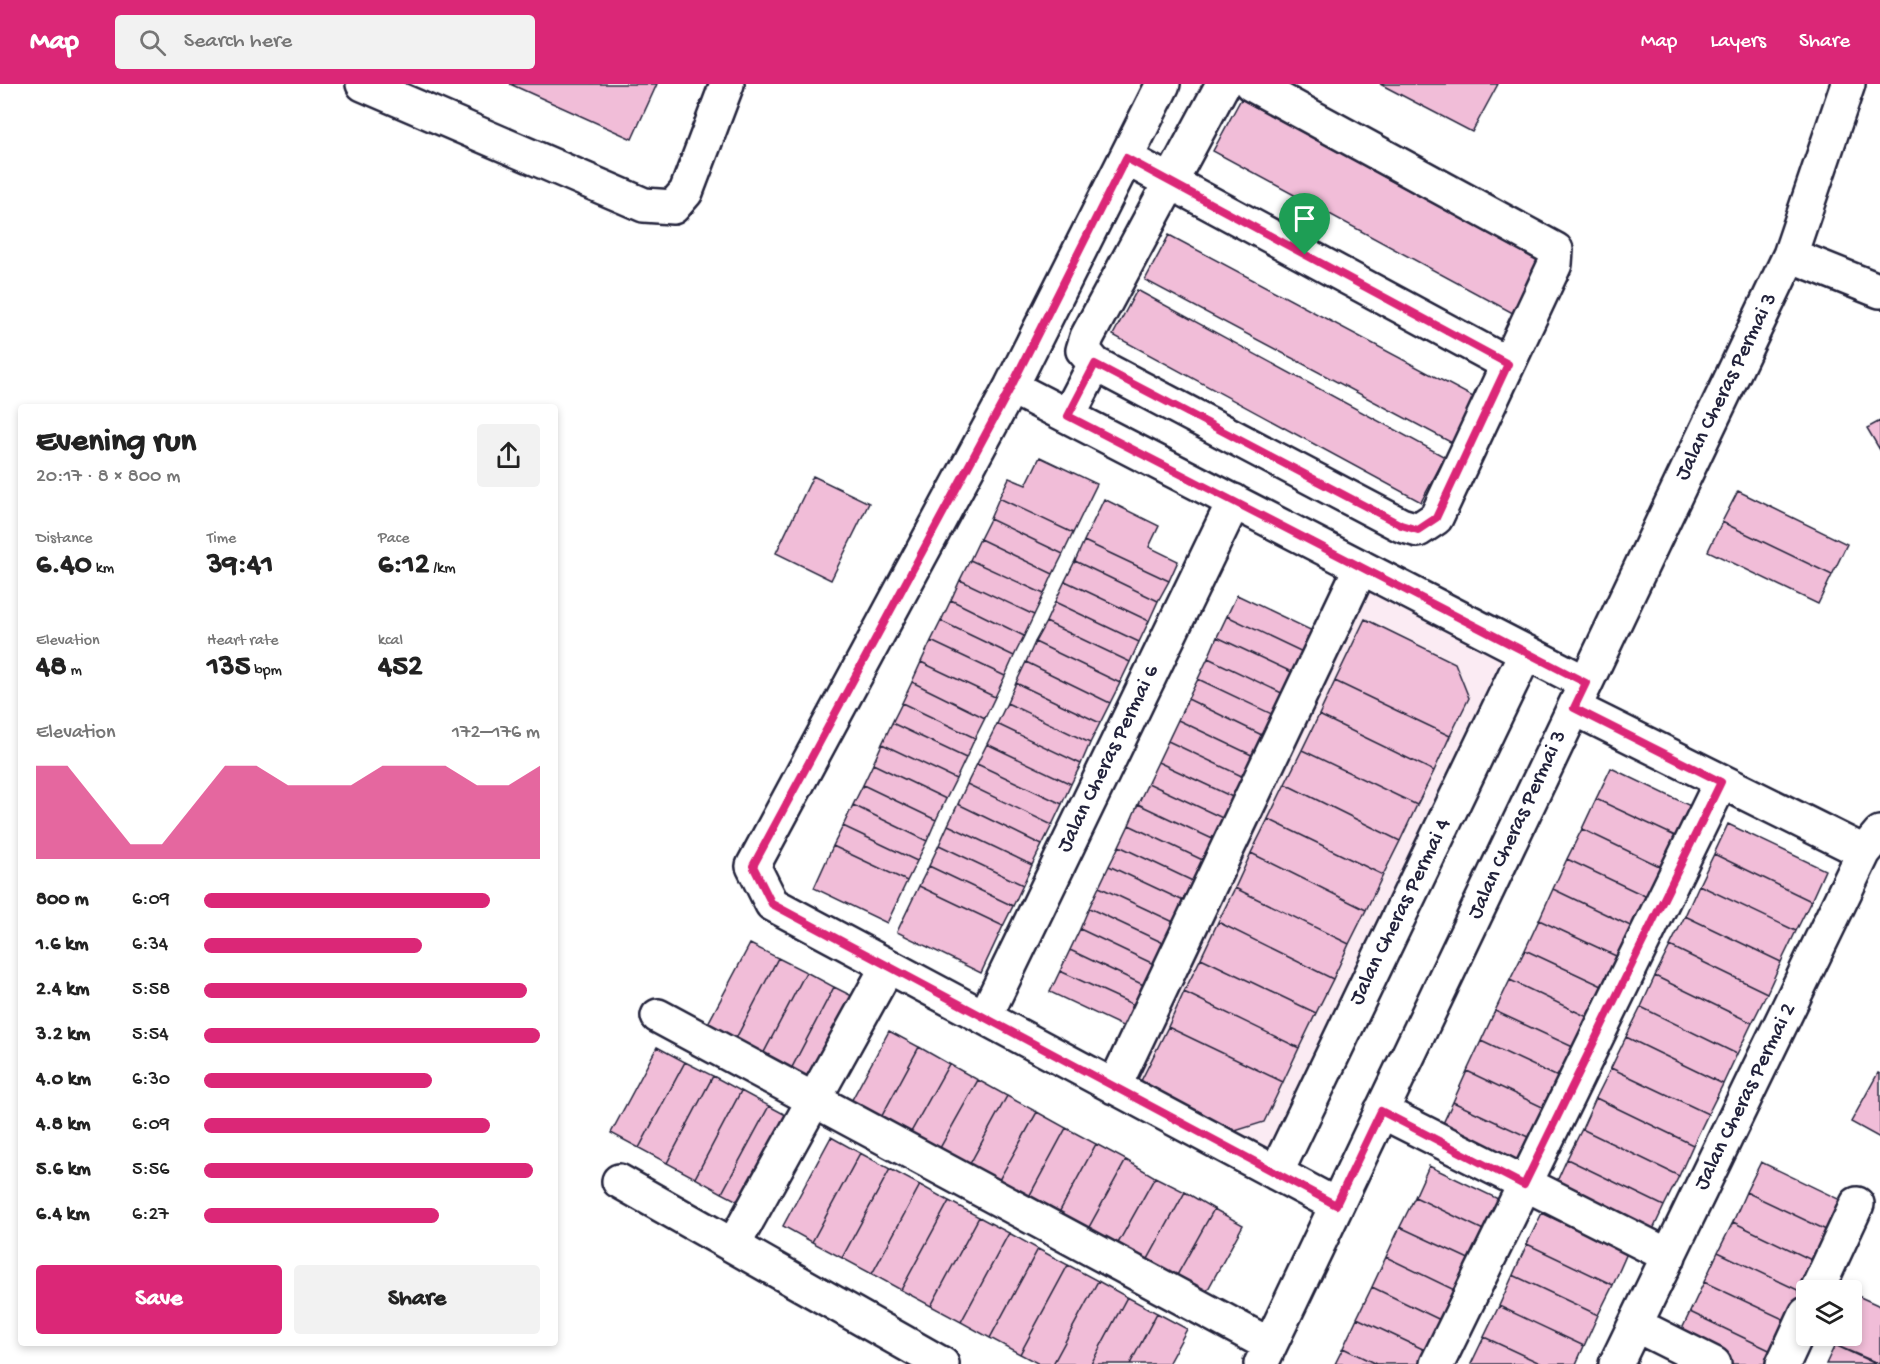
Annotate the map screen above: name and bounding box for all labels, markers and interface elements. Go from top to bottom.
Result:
search box [115,15,535,69]
text: Map [30,26,79,59]
icon: search [136,26,169,59]
text: Search here [184,29,292,55]
text: Map [1641,30,1677,55]
text: Layers [1710,30,1766,55]
text: Share [1799,30,1850,55]
pin [1279,193,1330,255]
icon: arrive [1288,202,1321,235]
street label: Jalan Cheras Permai 3 [1670,289,1784,485]
text: Evening run [36,424,196,462]
button: share [477,424,540,487]
text: 20:17 · 8 × 800 m [36,466,180,489]
text: Distance [36,530,93,549]
text: Time [207,530,236,549]
text: Pace [378,530,409,549]
text: 6.40 [36,549,92,584]
text: 39:41 [207,549,273,584]
text: 6:12 [378,549,429,584]
text: km [92,560,114,579]
text: /km [429,560,456,579]
text: Elevation [36,632,100,651]
text: Heart rate [207,632,279,651]
text: kcal [378,632,403,651]
text: 48 [36,651,67,686]
text: 135 [207,651,250,686]
text: 452 [378,651,423,686]
street label: Jalan Cheras Permai 6 [1052,660,1166,857]
text: m [67,662,82,681]
text: bpm [250,662,282,681]
text: Elevation [36,722,116,745]
text: 172–176 m [452,722,540,745]
street label: Jalan Cheras Permai 3 [1463,726,1573,924]
street label: Jalan Cheras Permai 4 [1344,814,1458,1010]
text: 800 m [36,889,89,912]
text: 6:09 [132,889,170,912]
text: 1.6 km [36,934,88,957]
text: 6:34 [132,934,168,957]
text: 2.4 km [36,979,89,1002]
text: 5:58 [132,979,170,1002]
street label: Jalan Cheras Permai 2 [1689,999,1803,1195]
text: 3.2 km [36,1024,90,1047]
text: 5:54 [132,1024,169,1047]
text: 4.0 km [36,1069,91,1092]
text: 6:30 [132,1069,170,1092]
text: 4.8 km [36,1114,91,1137]
text: 6:09 [132,1114,170,1137]
text: 5.6 km [36,1159,91,1182]
text: 5:56 [132,1159,169,1182]
text: 6.4 km [36,1204,90,1227]
text: 6:27 [132,1204,169,1227]
button: Save [36,1265,282,1334]
button: Share [294,1265,540,1334]
map controls [1796,1280,1862,1346]
button: layers [1796,1280,1862,1346]

